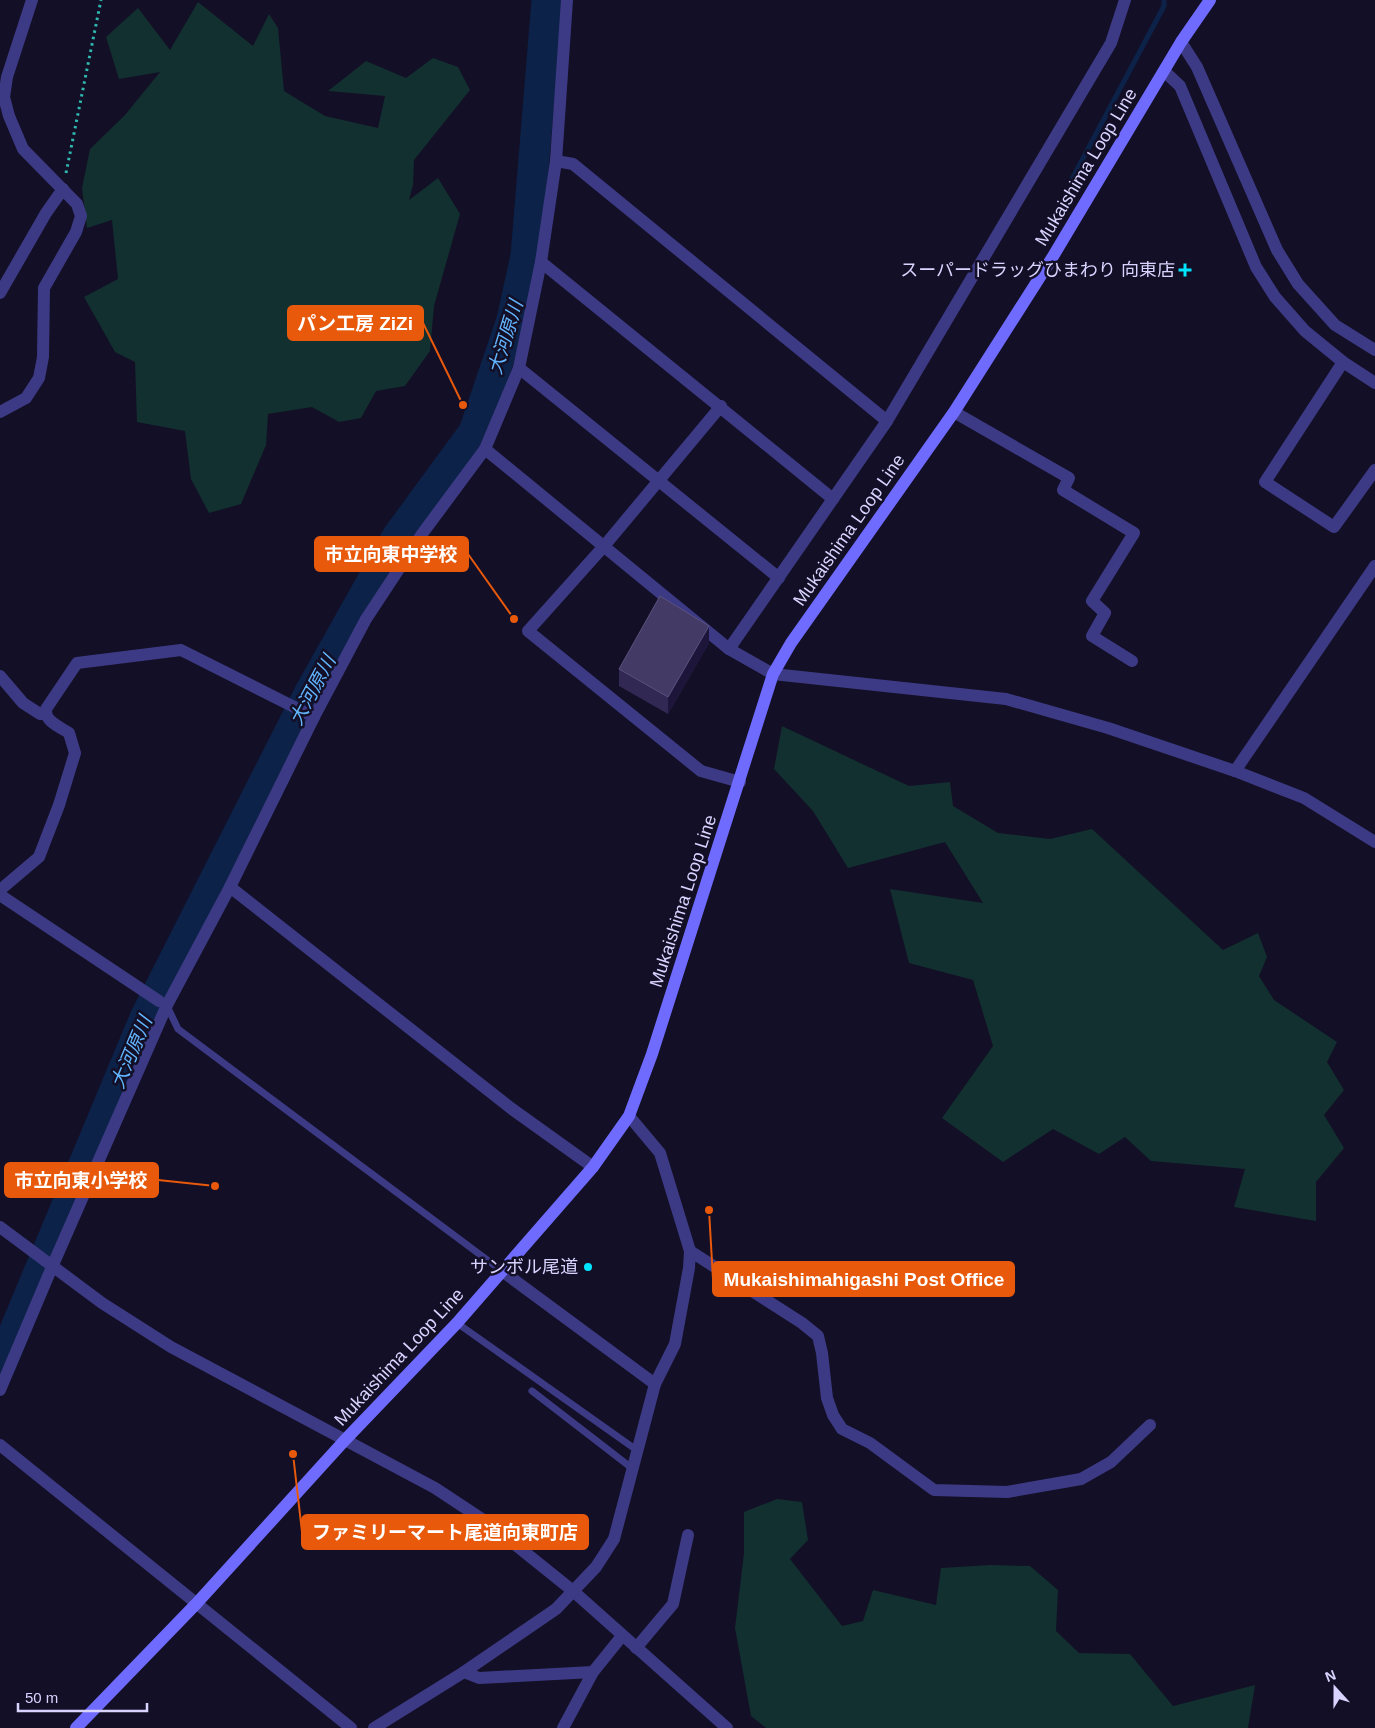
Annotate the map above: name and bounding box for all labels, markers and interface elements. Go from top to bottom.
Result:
street label: Mukaishima Loop Line [1031,85,1141,249]
place label: スーパードラッグひまわり 向東店 [900,260,1175,280]
marker: スーパードラッグひまわり 向東店 [1179,264,1191,276]
water label: 大河原川 [484,296,527,377]
callout: パン工房 ZiZi [288,306,423,340]
text: パン工房 ZiZi [297,313,413,334]
street label: Mukaishima Loop Line [789,450,909,610]
callout: 市立向東中学校 [315,537,468,571]
text: 市立向東中学校 [324,544,458,565]
water label: 大河原川 [285,650,340,729]
street label: Mukaishima Loop Line [646,812,720,990]
water label: 大河原川 [107,1011,157,1091]
callout: 市立向東小学校 [5,1163,158,1197]
text: 市立向東小学校 [14,1170,148,1191]
place label: サンボル尾道 [470,1257,578,1277]
marker: サンボル尾道 [582,1261,594,1273]
callout: Mukaishimahigashi Post Office [713,1262,1014,1296]
text: Mukaishimahigashi Post Office [724,1269,1004,1290]
street label: Mukaishima Loop Line [330,1284,468,1430]
callout: ファミリーマート尾道向東町店 [302,1515,588,1549]
text: ファミリーマート尾道向東町店 [312,1522,578,1543]
north arrow [1310,1663,1360,1713]
text: N [1323,1667,1338,1685]
scale bar [18,1680,146,1712]
text: 50 m [25,1689,58,1706]

